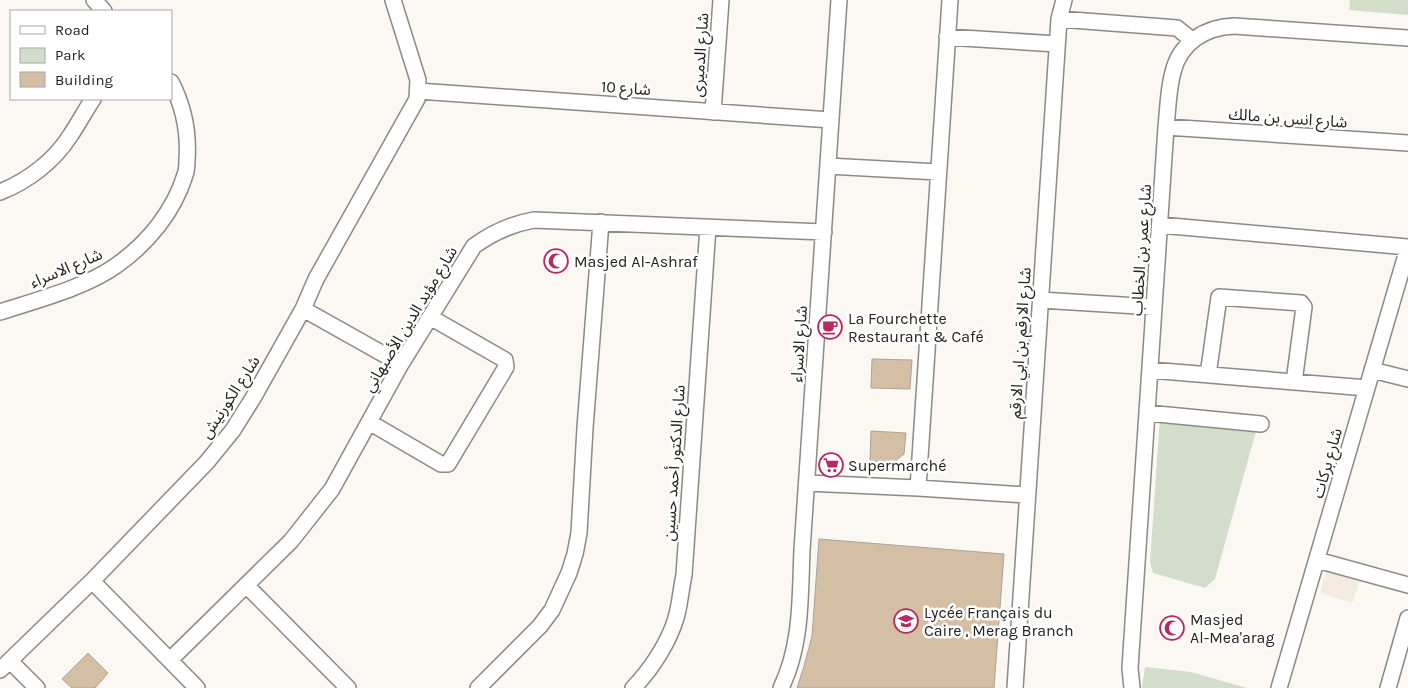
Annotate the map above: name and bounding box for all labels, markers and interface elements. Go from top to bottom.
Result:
legend [10,10,172,100]
street label: شارع الدميرى [688,12,715,98]
text: Road [55,21,90,39]
text: Park [55,46,85,64]
text: Building [55,71,113,89]
street label: شارع 10 [600,77,651,102]
street label: شارع انس بن مالك [1228,104,1348,135]
street label: شارع عمر بن الخطاب [1127,183,1158,317]
street label: شارع مؤيد الدين الأصبهاني [359,243,464,397]
street label: شارع الاسراء [27,244,106,295]
mosque icon: Masjed Al-Ashraf [543,248,569,274]
place label: Masjed Al-Ashraf [574,252,698,271]
street label: شارع الارقم بن ابي الارقم [1005,267,1038,419]
street label: شارع الاسراء [787,305,814,383]
place label: La Fourchette Restaurant & Café [848,309,984,346]
cafe icon: La Fourchette Restaurant & Café [817,314,843,340]
street label: شارع الكورنيش [196,352,266,443]
street label: شارع الدكتور أحمد حسين [659,384,692,542]
street label: شارع بركات [1308,426,1349,501]
supermarket icon: Supermarché [818,452,844,478]
place label: Supermarché [848,456,946,475]
place label: Lycée Français du Caire , Merag Branch [924,603,1074,640]
school or university icon: Lycée Français du Caire , Merag Branch [893,608,919,634]
place label: Masjed Al-Mea'arag [1190,610,1274,647]
mosque icon: Masjed Al-Mea'arag [1159,615,1185,641]

